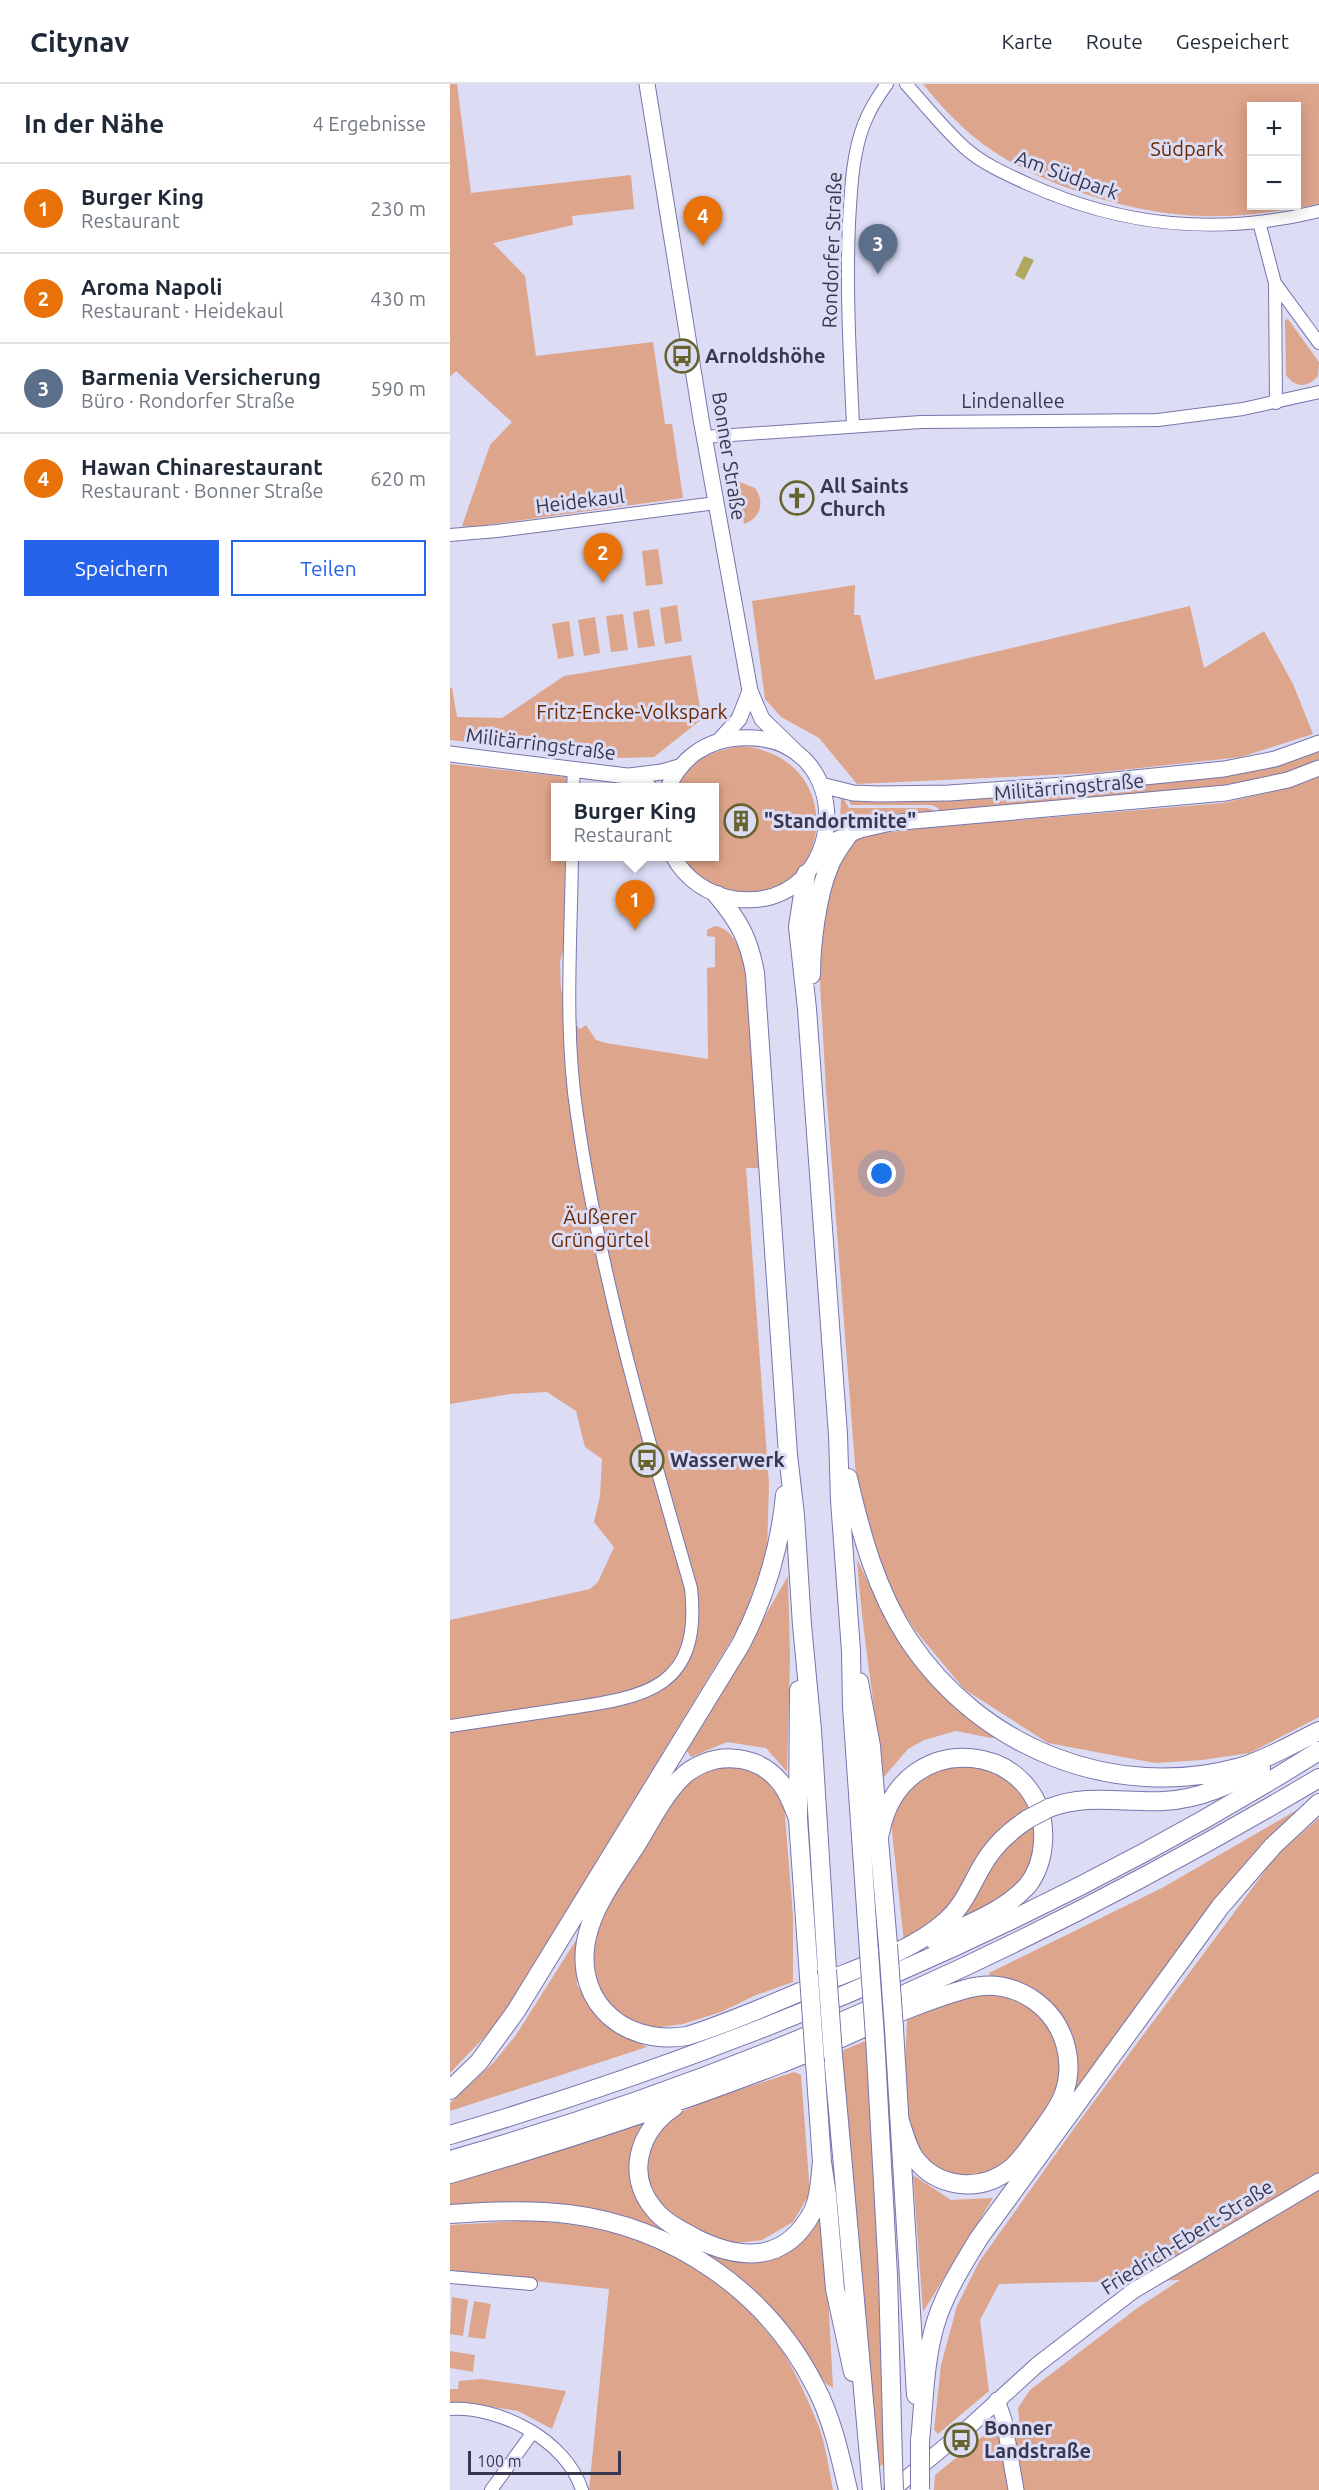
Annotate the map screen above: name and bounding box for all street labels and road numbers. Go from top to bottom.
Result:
street label: Am Südpark [1012,145,1122,204]
street label: Rondorfer Straße [817,171,846,329]
street label: Lindenallee [961,389,1065,412]
street label: Bonner Straße [708,390,751,522]
street label: Heidekaul [534,484,626,517]
street label: Militärringstraße [465,723,617,764]
street label: Militärringstraße [993,768,1145,805]
street label: Friedrich-Ebert-Straße [1097,2174,1277,2299]

